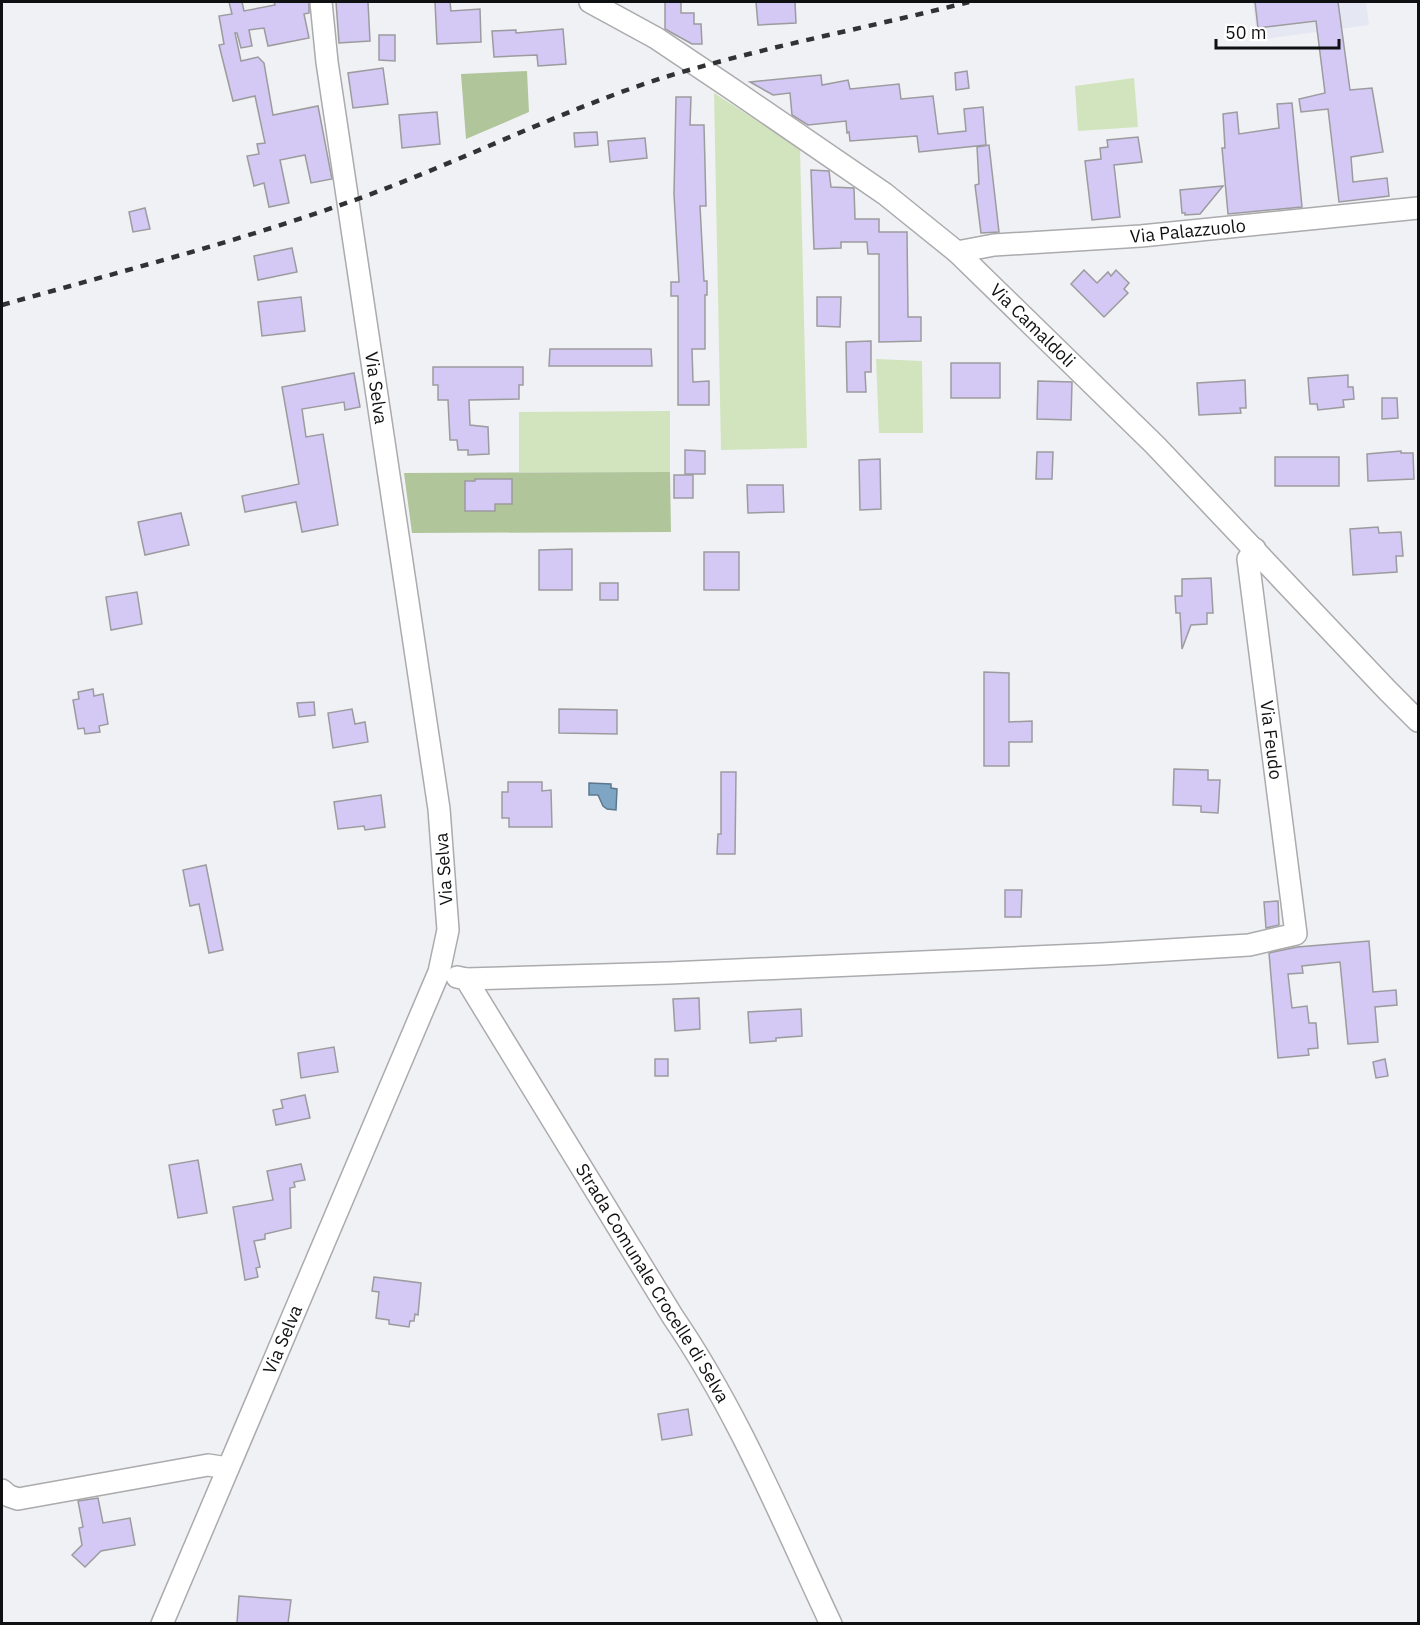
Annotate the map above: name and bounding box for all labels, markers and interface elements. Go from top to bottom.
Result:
scale bar [1216,12,1339,50]
text: 50 m [1225,21,1267,44]
street label: Via Palazzuolo [1129,213,1247,248]
street label: Via Camaldoli [985,278,1080,372]
street label: Via Selva [360,350,393,426]
street label: Via Feudo [1255,699,1288,781]
street label: Via Selva [429,832,458,906]
street label: Strada Comunale Crocelle di Selva [571,1159,735,1407]
street label: Via Selva [258,1301,307,1377]

